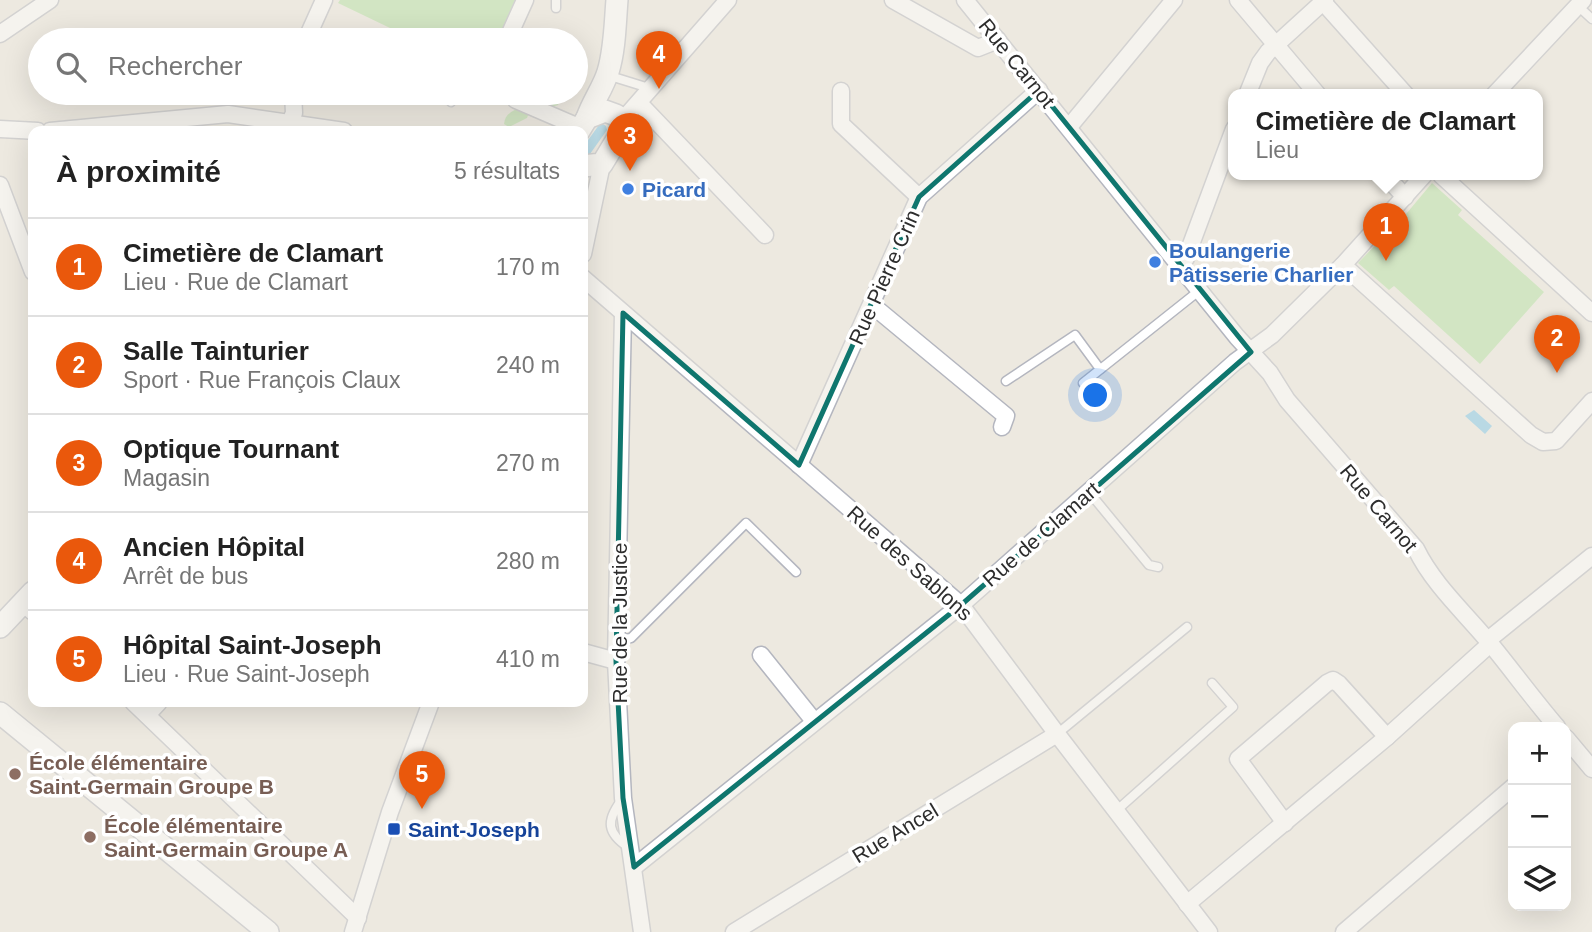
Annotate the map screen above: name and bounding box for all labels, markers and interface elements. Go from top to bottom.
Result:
street label: Rue Carnot [974,14,1060,112]
search box [28,28,588,105]
pin: 4 [636,31,682,89]
icon: search [52,48,90,86]
text: Rechercher [108,51,242,81]
popup [1228,89,1543,180]
text: Cimetière de Clamart [1255,106,1516,136]
pin: 3 [607,113,653,171]
text: Lieu [1255,137,1299,163]
text: À proximité [56,155,221,188]
text: 5 résultats [454,158,560,184]
place label: Picard [642,178,706,201]
marker: Picard [620,181,636,197]
pin: 1 [1363,203,1409,261]
street label: Rue Pierre Crin [844,206,924,348]
text: Cimetière de Clamart [123,238,383,268]
place label: Boulangerie Pâtisserie Charlier [1169,239,1353,286]
text: 1 [73,254,85,280]
text: 170 m [496,254,560,280]
marker: Boulangerie Pâtisserie Charlier [1147,254,1163,270]
text: Lieu · Rue de Clamart [123,269,348,295]
pin: 2 [1534,315,1580,373]
text: Salle Tainturier [123,336,309,366]
text: 2 [73,352,85,378]
text: 240 m [496,352,560,378]
text: Sport · Rue François Claux [123,367,400,393]
your location [1078,378,1112,412]
text: Optique Tournant [123,434,339,464]
text: 3 [73,450,85,476]
text: 270 m [496,450,560,476]
street label: Rue Carnot [1336,459,1422,557]
text: Magasin [123,465,210,491]
street label: Rue de Clamart [978,477,1104,591]
street label: Rue des Sablons [843,501,977,625]
text: Ancien Hôpital [123,532,305,562]
street label: Rue de la Justice [608,542,631,704]
text: 4 [73,548,85,574]
text: 280 m [496,548,560,574]
text: Arrêt de bus [123,563,248,589]
text: Hôpital Saint-Joseph [123,630,382,660]
text: 5 [73,646,85,672]
text: 410 m [496,646,560,672]
text: Lieu · Rue Saint-Joseph [123,661,370,687]
map controls [1508,722,1571,911]
button: + [1508,722,1571,785]
place label: École élémentaire Saint-Germain Groupe B [29,751,274,798]
pin: 5 [399,751,445,809]
marker: École élémentaire Saint-Germain Groupe B [7,766,23,782]
button: − [1508,785,1571,848]
street label: Rue Ancel [848,798,942,868]
place label: École élémentaire Saint-Germain Groupe A [104,814,348,861]
place label: Saint-Joseph [408,818,540,841]
marker: Saint-Joseph [386,821,402,837]
marker: École élémentaire Saint-Germain Groupe A [82,829,98,845]
button: layers [1508,848,1571,911]

